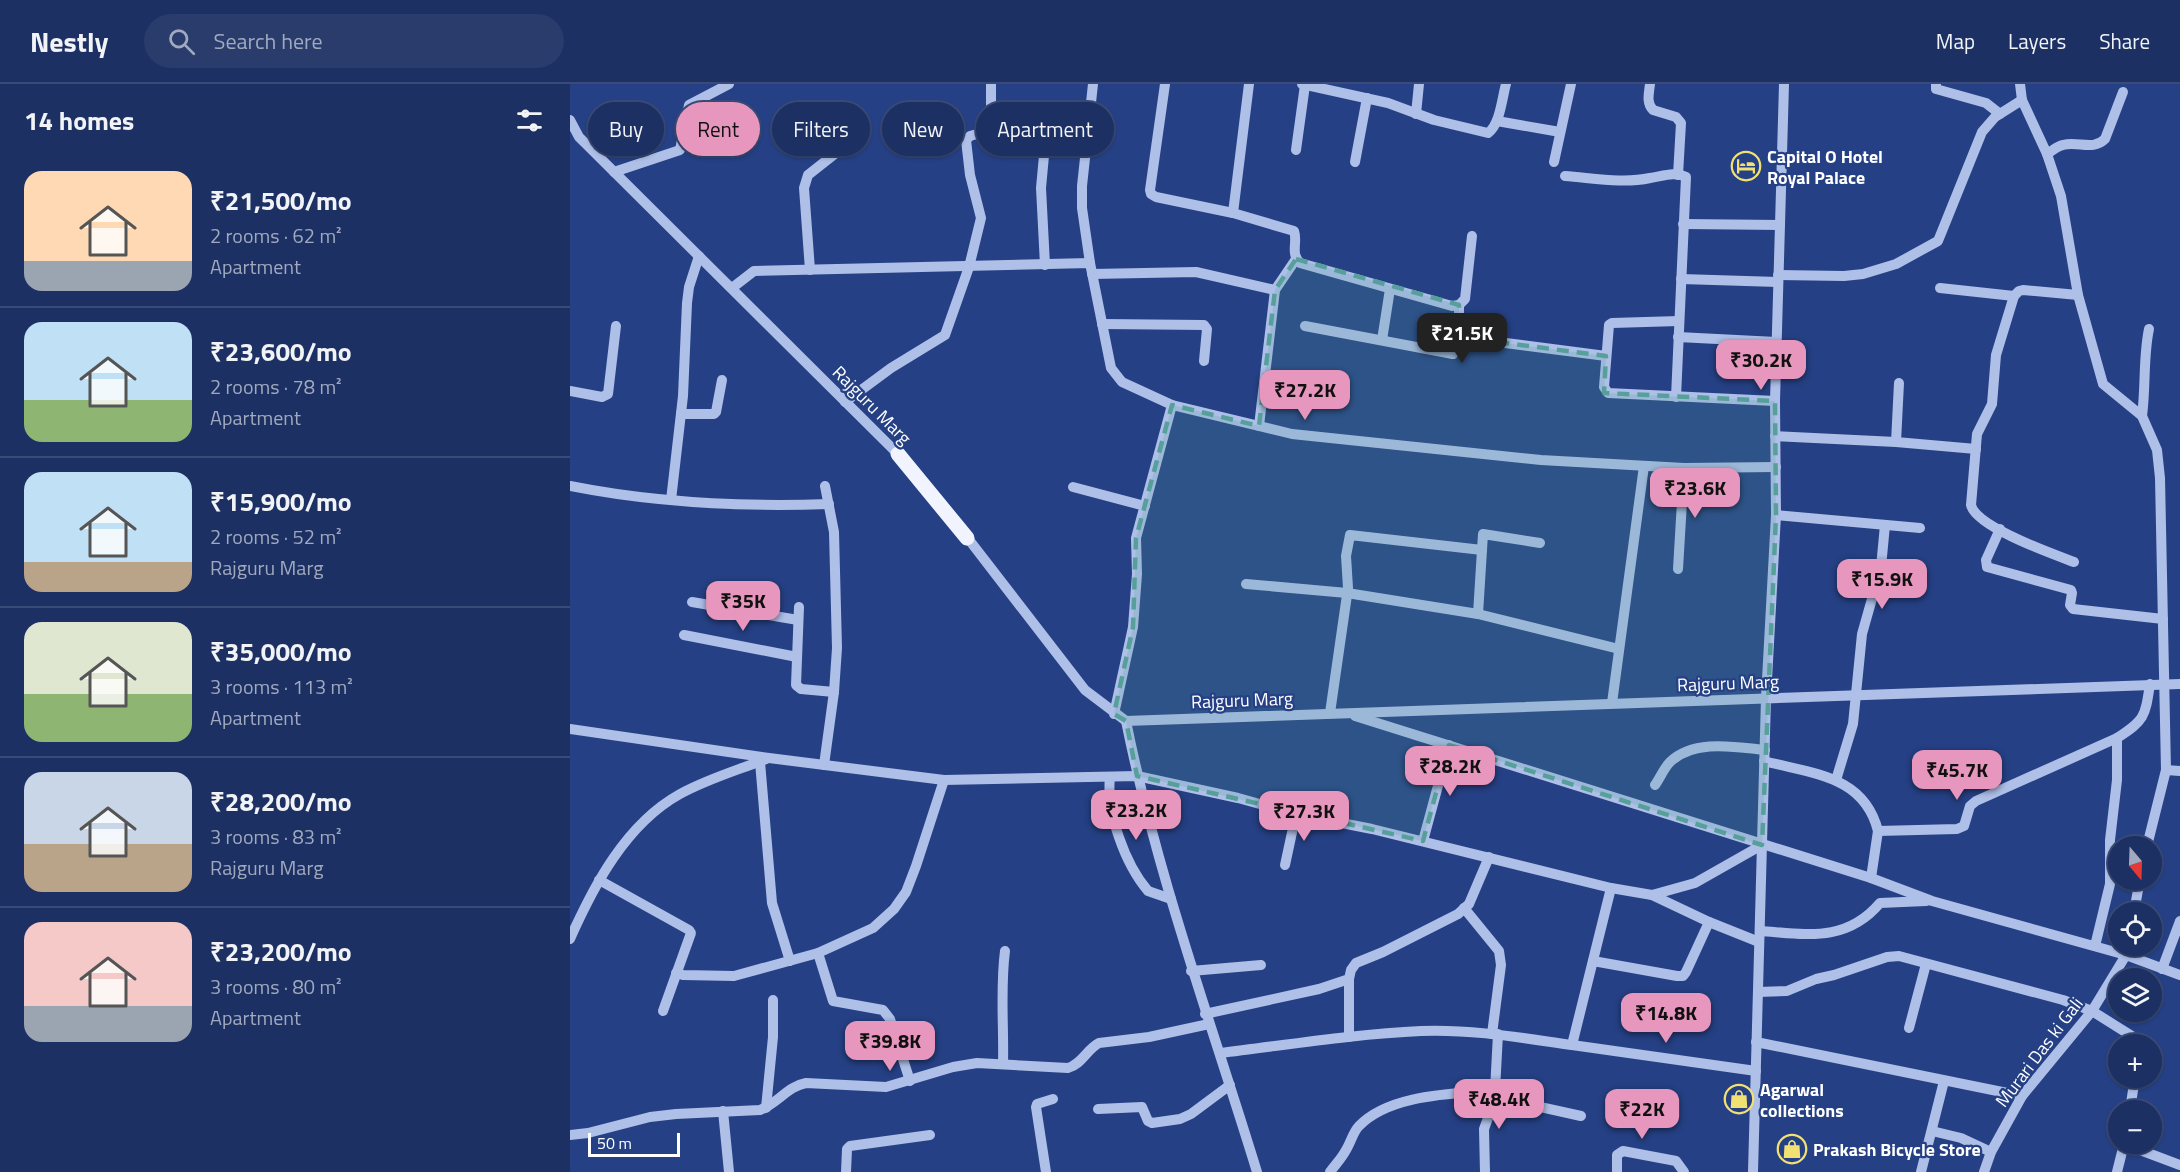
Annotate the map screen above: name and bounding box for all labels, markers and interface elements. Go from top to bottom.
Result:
search box [144,14,564,68]
text: Nestly [30,20,108,63]
text: Search here [213,24,323,58]
icon: search [165,25,198,58]
text: Map [1936,25,1975,57]
text: Layers [2008,25,2066,57]
text: Share [2099,25,2150,57]
text: 14 homes [24,101,134,140]
chip: Buy [588,102,664,156]
chip: Rent [676,102,760,156]
chip: Filters [772,102,870,156]
chip: New [882,102,964,156]
chip: Apartment [976,102,1114,156]
icon: filters [513,104,546,137]
place label: Capital O Hotel Royal Palace [1767,143,1883,191]
hotel icon: Capital O Hotel Royal Palace [1730,150,1762,182]
text: ₹21,500/mo [210,181,352,220]
icon: home [72,195,144,267]
text: 2 rooms · 62 m² [210,220,342,251]
text: Apartment [210,251,301,282]
pin: ₹21.5K [1413,313,1511,364]
text: ₹21.5K [1431,317,1493,348]
text: ₹23,600/mo [210,332,352,371]
pin: ₹30.2K [1712,340,1810,391]
text: ₹30.2K [1730,344,1792,375]
icon: home [72,346,144,418]
street label: Rajguru Marg [826,359,918,451]
pin: ₹27.2K [1256,370,1354,421]
text: 2 rooms · 78 m² [210,371,342,402]
text: ₹27.2K [1274,374,1336,405]
text: Apartment [210,402,301,433]
pin: ₹23.6K [1646,468,1744,519]
text: ₹23.6K [1664,472,1726,503]
text: ₹15,900/mo [210,482,352,521]
icon: home [72,496,144,568]
text: 2 rooms · 52 m² [210,521,342,552]
text: Rajguru Marg [210,552,323,583]
pin: ₹15.9K [1833,559,1931,610]
text: ₹15.9K [1851,563,1913,594]
pin: ₹35K [707,581,779,632]
text: ₹35K [720,585,766,616]
text: ₹35,000/mo [210,632,352,671]
icon: home [72,646,144,718]
street label: Rajguru Marg [1677,668,1779,698]
text: 3 rooms · 113 m² [210,671,353,702]
street label: Rajguru Marg [1191,685,1293,715]
text: Apartment [210,702,301,733]
pin: ₹28.2K [1401,746,1499,797]
text: ₹28.2K [1419,750,1481,781]
pin: ₹45.7K [1908,750,2006,801]
text: ₹45.7K [1926,754,1988,785]
text: ₹28,200/mo [210,782,352,821]
pin: ₹23.2K [1087,790,1185,841]
pin: ₹27.3K [1255,791,1353,842]
text: ₹23.2K [1105,794,1167,825]
text: ₹27.3K [1273,795,1335,826]
icon: home [72,796,144,868]
text: 3 rooms · 83 m² [210,821,342,852]
north arrow [2108,836,2162,890]
map controls [2108,836,2162,1154]
text: Rajguru Marg [210,852,323,883]
button: locate [2108,902,2162,956]
text: ₹23,200/mo [210,932,352,971]
icon: home [72,946,144,1018]
button: layers [2108,968,2162,1022]
text: 3 rooms · 80 m² [210,971,342,1002]
street label: Murari Das ki Gali [1989,991,2089,1113]
pin: ₹14.8K [1617,993,1715,1044]
text: ₹14.8K [1635,997,1697,1028]
text: Apartment [210,1002,301,1033]
pin: ₹39.8K [841,1021,939,1072]
text: ₹39.8K [859,1025,921,1056]
button: + [2108,1034,2162,1088]
place label: Agarwal collections [1760,1076,1844,1124]
pin: ₹48.4K [1450,1079,1548,1130]
text: ₹48.4K [1468,1083,1530,1114]
shop icon: Agarwal collections [1723,1083,1755,1115]
pin: ₹22K [1606,1089,1678,1140]
text: ₹22K [1619,1093,1665,1124]
button: − [2108,1100,2162,1154]
scale bar [588,1130,680,1158]
text: 50 m [597,1131,632,1155]
shop icon: Prakash Bicycle Store [1776,1133,1808,1165]
place label: Prakash Bicycle Store [1813,1136,1981,1163]

